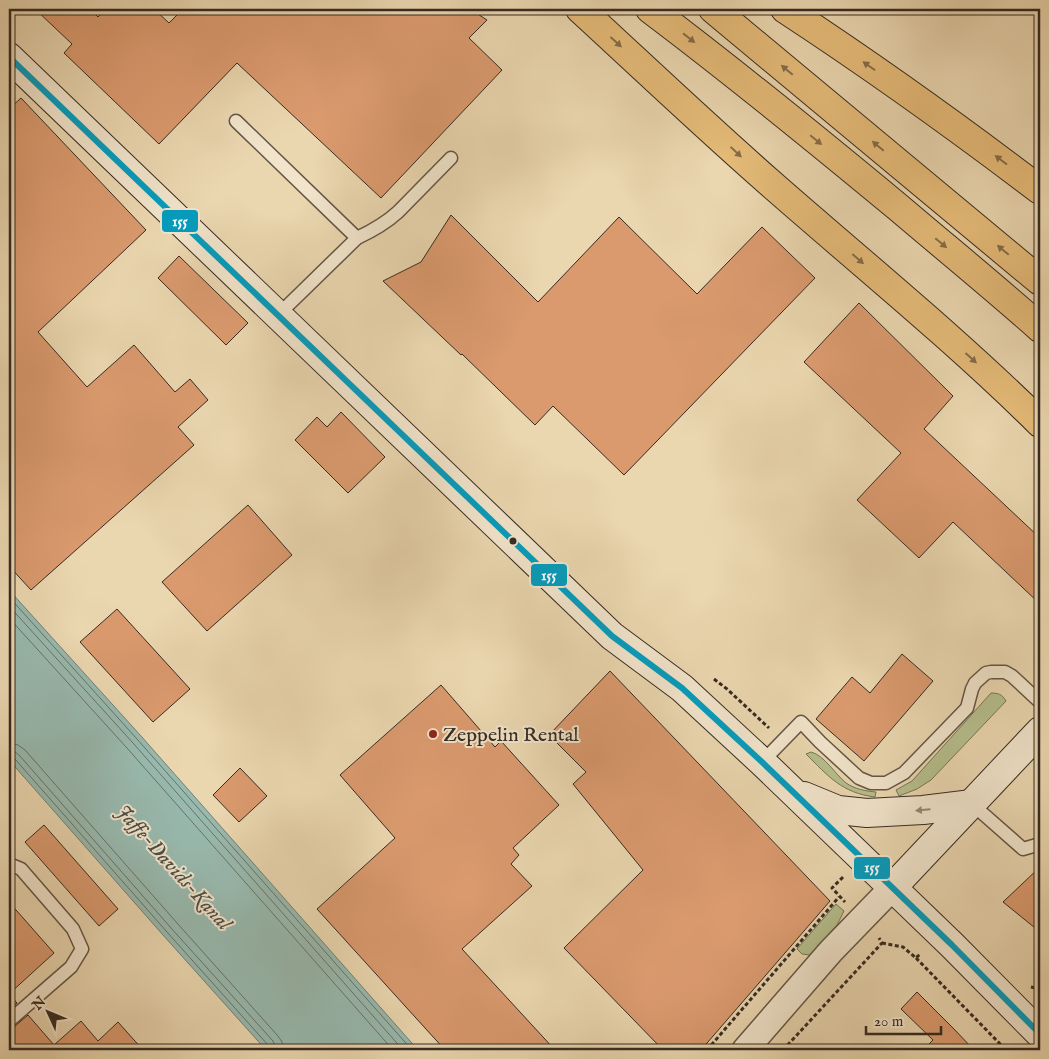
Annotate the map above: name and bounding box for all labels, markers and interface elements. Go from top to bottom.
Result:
one-way arrow [682,33,695,44]
one-way arrow [610,36,622,48]
one-way arrow [862,61,876,71]
one-way arrow [781,65,794,76]
one-way arrow [809,135,822,146]
one-way arrow [872,140,885,151]
one-way arrow [730,146,742,158]
one-way arrow [995,155,1008,166]
line badge: 155 [161,209,199,233]
text: 155 [172,213,188,231]
one-way arrow [934,238,947,249]
one-way arrow [997,244,1010,255]
one-way arrow [852,253,864,264]
one-way arrow [965,352,977,364]
unlabelled marker [508,536,518,546]
line badge: 155 [530,563,568,587]
text: 155 [541,567,557,585]
place label: Zeppelin Rental [443,723,579,748]
marker: Zeppelin Rental [427,728,439,740]
water label: Jaffe-Davids-Kanal [109,799,238,938]
one-way arrow [915,806,931,814]
line badge: 155 [853,856,891,880]
text: 155 [864,859,880,877]
north arrow [22,986,72,1036]
text: N [28,993,50,1015]
scale bar [866,1004,942,1036]
text: 20 m [874,1012,904,1031]

